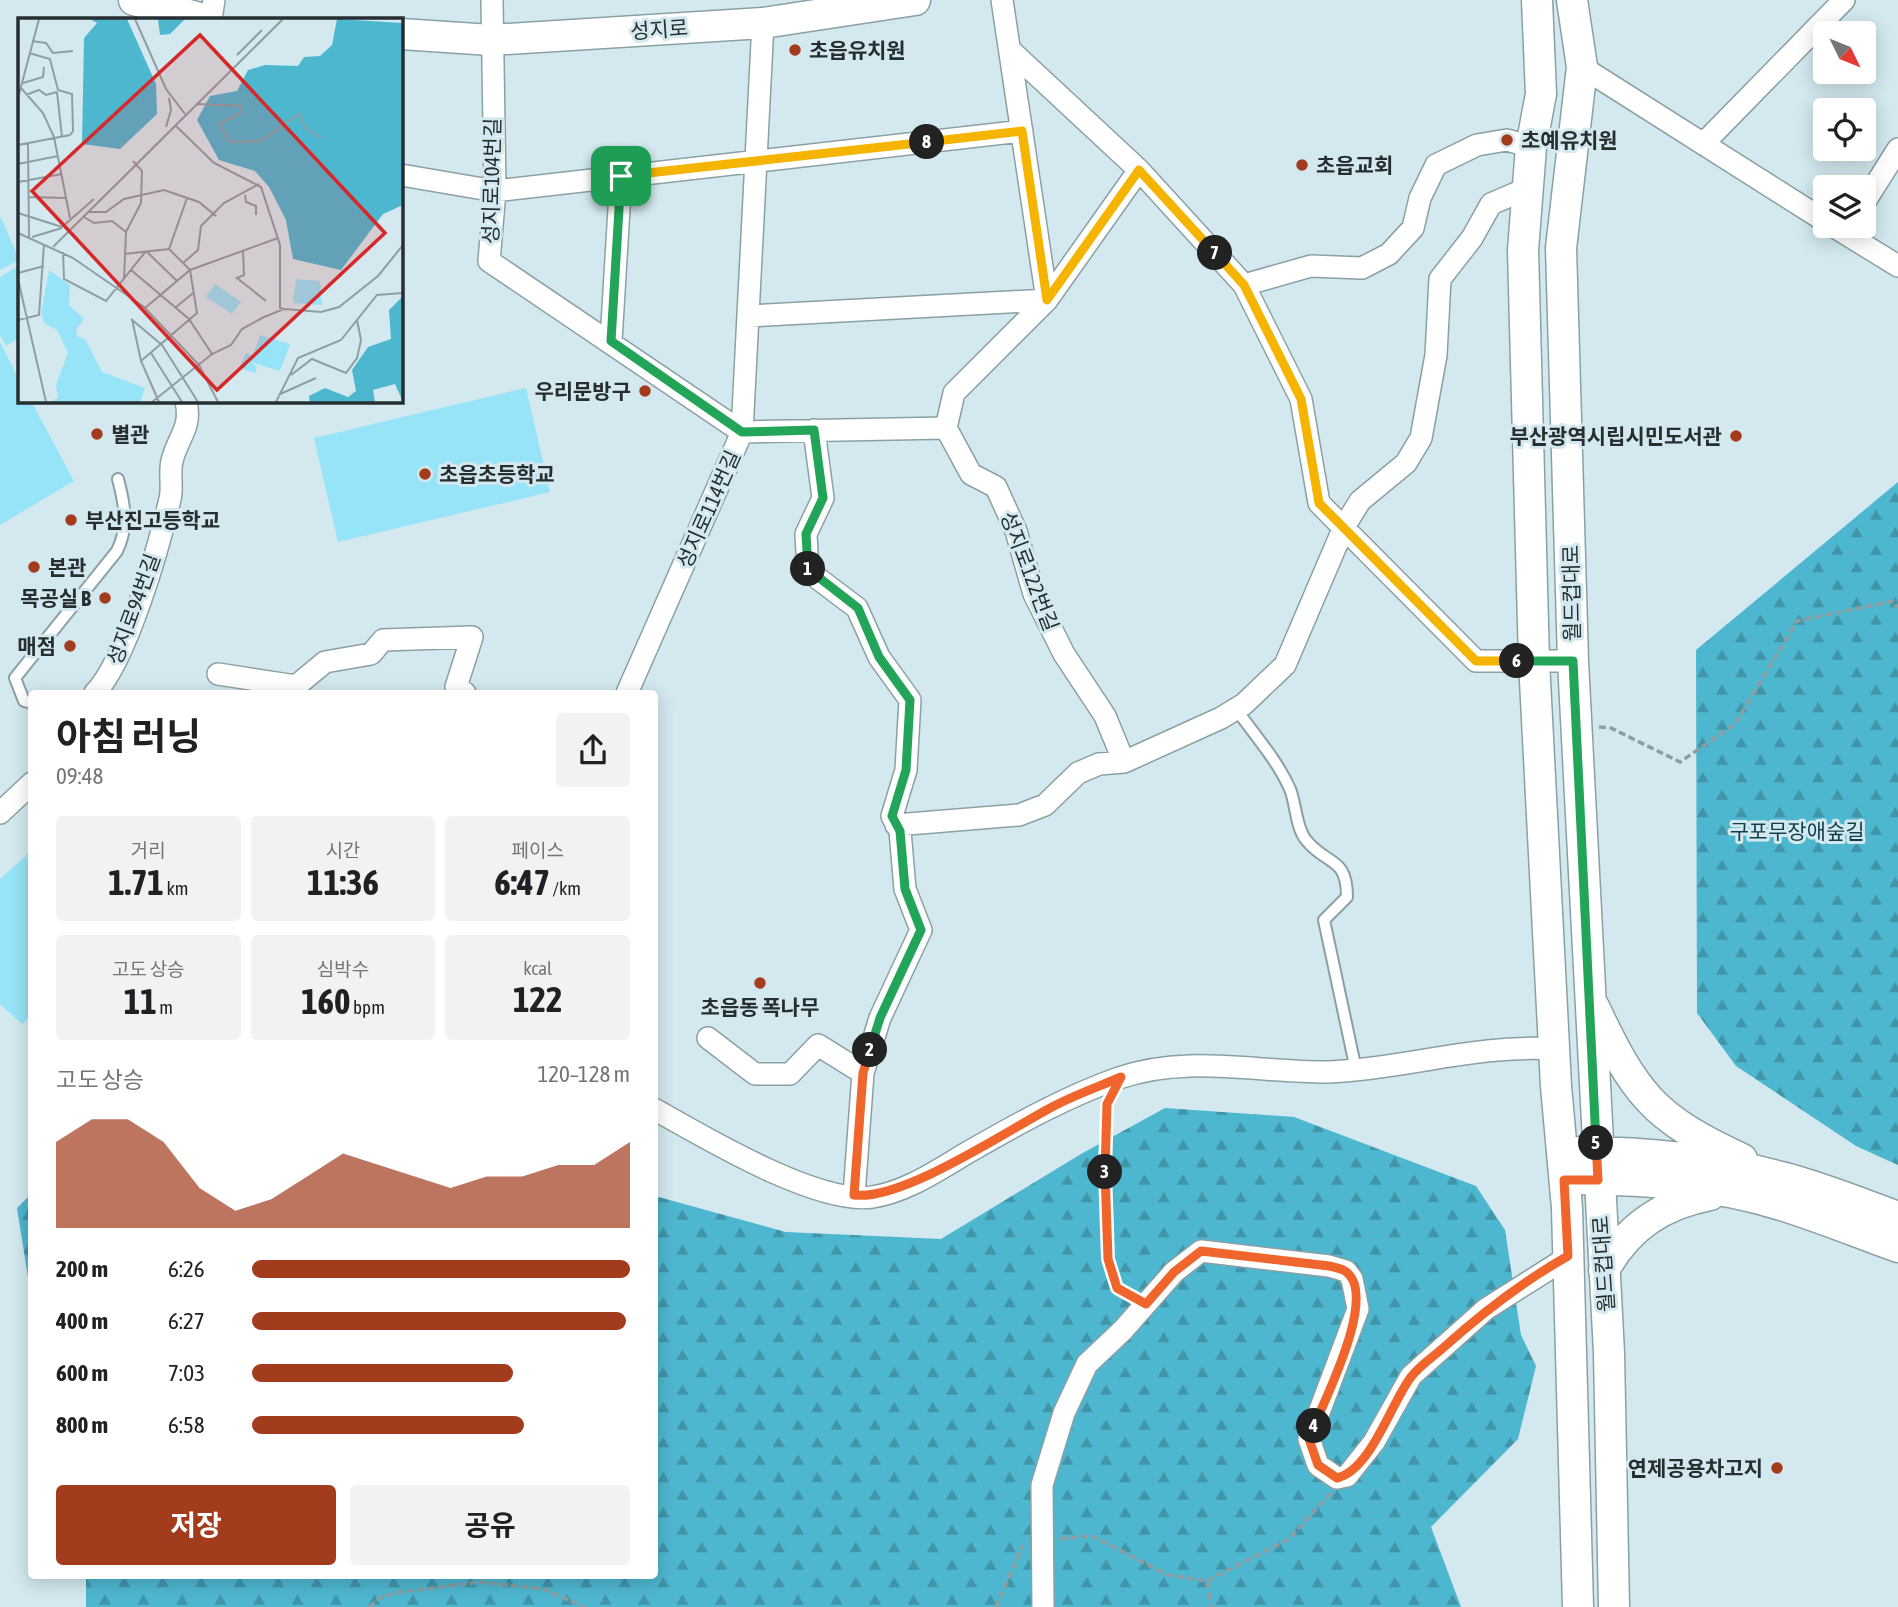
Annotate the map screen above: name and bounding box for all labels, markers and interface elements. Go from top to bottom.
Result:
street label: 성지로 [629,15,689,43]
inset map [18,18,402,402]
north arrow [1813,21,1876,84]
map controls [1813,21,1876,238]
place label: 초읍유치원 [809,38,906,62]
marker: 초읍유치원 [787,42,803,58]
button: locate [1813,98,1876,161]
street label: 성지로104번길 [478,118,504,244]
pin: 8 [909,124,944,160]
place label: 초예유치원 [1521,128,1618,152]
text: 8 [922,130,931,152]
marker: 초예유치원 [1499,132,1515,148]
pin [591,146,651,206]
place label: 초읍교회 [1316,153,1393,177]
icon: arrive [602,157,640,195]
marker: 초읍교회 [1294,157,1310,173]
button: layers [1813,175,1876,238]
pin: 7 [1198,236,1232,270]
text: 7 [1210,241,1219,263]
place label: 우리문방구 [534,379,631,403]
marker: 우리문방구 [637,383,653,399]
place label: 별관 [111,422,150,446]
place label: 부산광역시립시민도서관 [1509,424,1722,448]
marker: 별관 [89,426,105,442]
marker: 부산광역시립시민도서관 [1728,428,1744,444]
street label: 성지로114번길 [671,446,745,572]
place label: 초읍초등학교 [439,462,555,486]
marker: 초읍초등학교 [417,466,433,482]
place label: 부산진고등학교 [85,508,220,532]
street label: 성지로122번길 [996,508,1064,634]
marker: 부산진고등학교 [63,512,79,528]
street label: 월드컵대로 [1558,544,1584,642]
street label: 성지로94번길 [102,550,164,668]
pin: 1 [790,552,826,586]
place label: 본관 [48,555,87,579]
text: 1 [803,557,812,579]
marker: 본관 [26,559,42,575]
place label: 목공실 B [20,586,91,610]
marker: 목공실 B [97,590,113,606]
place label: 매점 [17,634,56,658]
marker: 매점 [62,638,78,654]
pin: 6 [1500,644,1534,678]
text: 6 [1512,649,1521,671]
button: share [556,713,630,787]
text: 아침 러닝 [56,715,201,758]
text: 09:48 [56,763,103,789]
park label: 구포무장애숲길 [1729,819,1865,843]
text: 거리 [131,839,166,861]
text: 시간 [326,839,360,861]
text: 페이스 [511,839,564,861]
text: 1.71 [108,862,164,902]
text: 11:36 [307,862,379,902]
text: 6:47 [494,862,550,902]
text: km [164,877,188,899]
text: /km [550,877,581,899]
text: kcal [523,957,552,979]
text: 고도 상승 [112,958,185,980]
text: 심박수 [317,958,369,980]
marker: 초읍동 폭나무 [752,975,768,991]
text: 122 [513,979,562,1019]
text: 11 [124,981,157,1021]
text: 160 [301,981,351,1021]
place label: 초읍동 폭나무 [701,995,819,1019]
text: m [157,996,173,1018]
text: bpm [351,996,385,1018]
pin: 2 [852,1032,888,1068]
text: 2 [865,1038,874,1060]
text: 120–128 m [537,1061,630,1087]
text: 고도 상승 [56,1067,144,1093]
pin: 5 [1578,1126,1614,1160]
text: 5 [1591,1131,1600,1153]
pin: 3 [1088,1154,1122,1190]
text: 3 [1100,1160,1109,1182]
street label: 월드컵대로 [1588,1215,1618,1313]
text: 200 m [56,1256,108,1282]
text: 6:26 [168,1256,205,1282]
text: 400 m [56,1308,108,1334]
text: 6:27 [168,1308,205,1334]
text: 600 m [56,1360,108,1386]
text: 7:03 [168,1360,205,1386]
pin: 4 [1296,1408,1332,1444]
text: 800 m [56,1412,108,1438]
text: 6:58 [168,1412,205,1438]
text: 4 [1309,1414,1318,1436]
place label: 연제공용차고지 [1628,1456,1763,1480]
marker: 연제공용차고지 [1769,1460,1785,1476]
button: 저장 [56,1485,336,1565]
button: 공유 [350,1485,630,1565]

